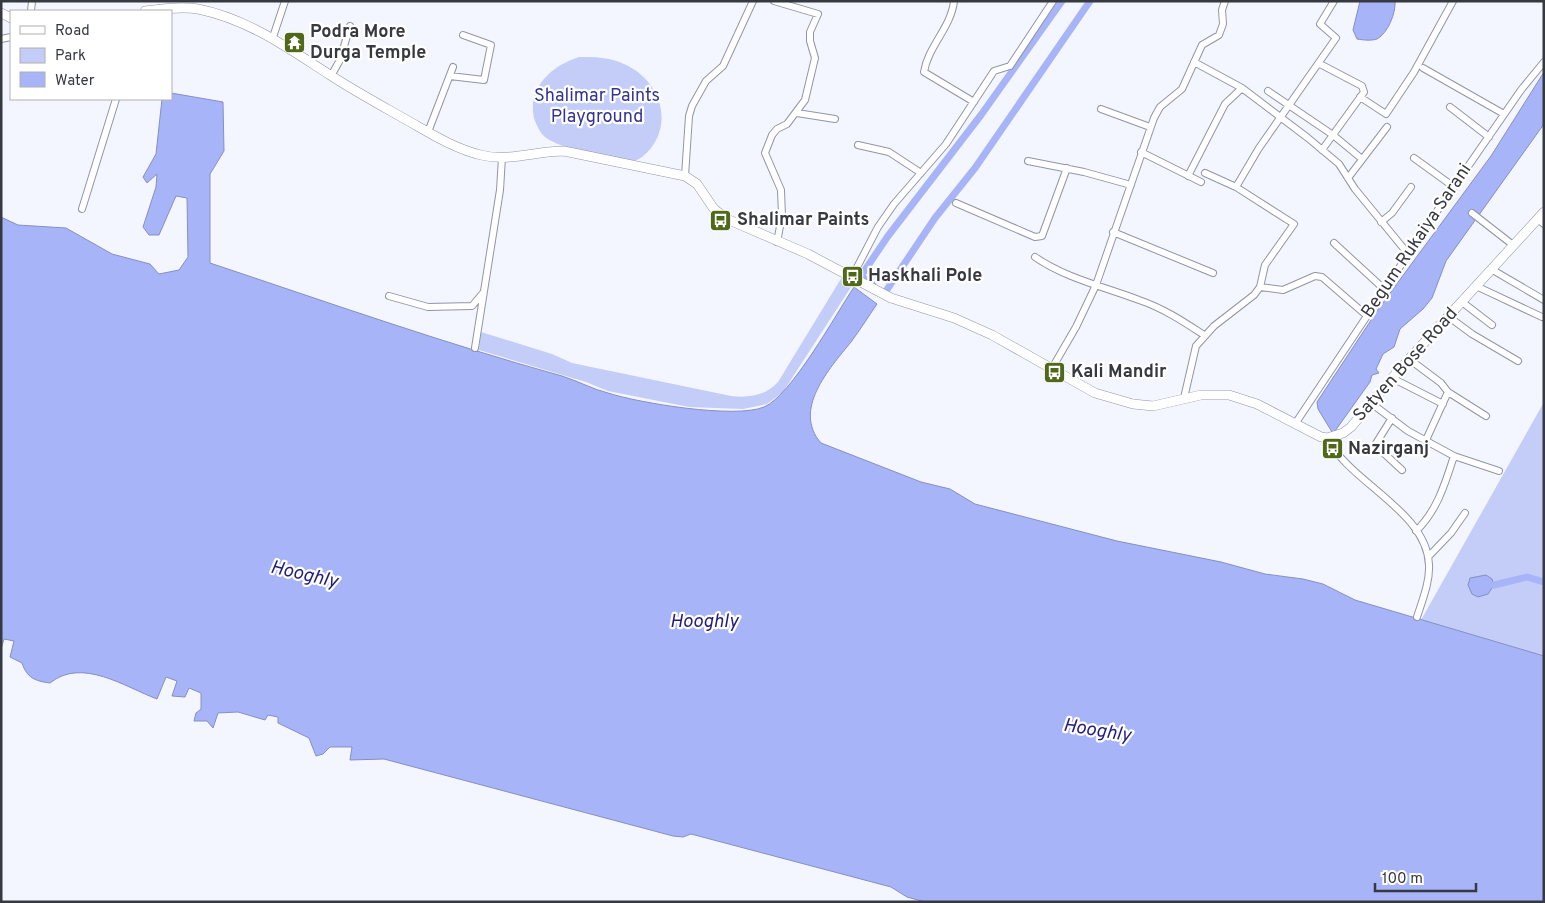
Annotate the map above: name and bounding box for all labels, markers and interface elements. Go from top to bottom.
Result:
legend [10,10,172,100]
place label: Podra More Durga Temple [310,21,426,65]
text: Road [55,22,90,41]
temple icon: Podra More Durga Temple [282,30,306,54]
text: Park [55,47,86,66]
text: Water [55,72,95,91]
park label: Shalimar Paints Playground [534,85,660,129]
street label: Begum Rukaiya Sarani [1357,159,1477,323]
bus stop icon: Shalimar Paints [709,208,733,232]
place label: Shalimar Paints [737,209,869,232]
bus stop icon: Haskhali Pole [840,264,864,288]
place label: Haskhali Pole [868,265,982,288]
street label: Satyen Bose Road [1349,303,1463,427]
bus stop icon: Kali Mandir [1043,360,1067,384]
place label: Kali Mandir [1071,361,1167,384]
bus stop icon: Nazirganj [1320,437,1344,461]
place label: Nazirganj [1348,438,1429,461]
water label: Hooghly [268,556,341,595]
water label: Hooghly [670,610,739,634]
water label: Hooghly [1061,714,1134,748]
scale bar [1375,860,1476,892]
text: 100 m [1382,870,1423,889]

